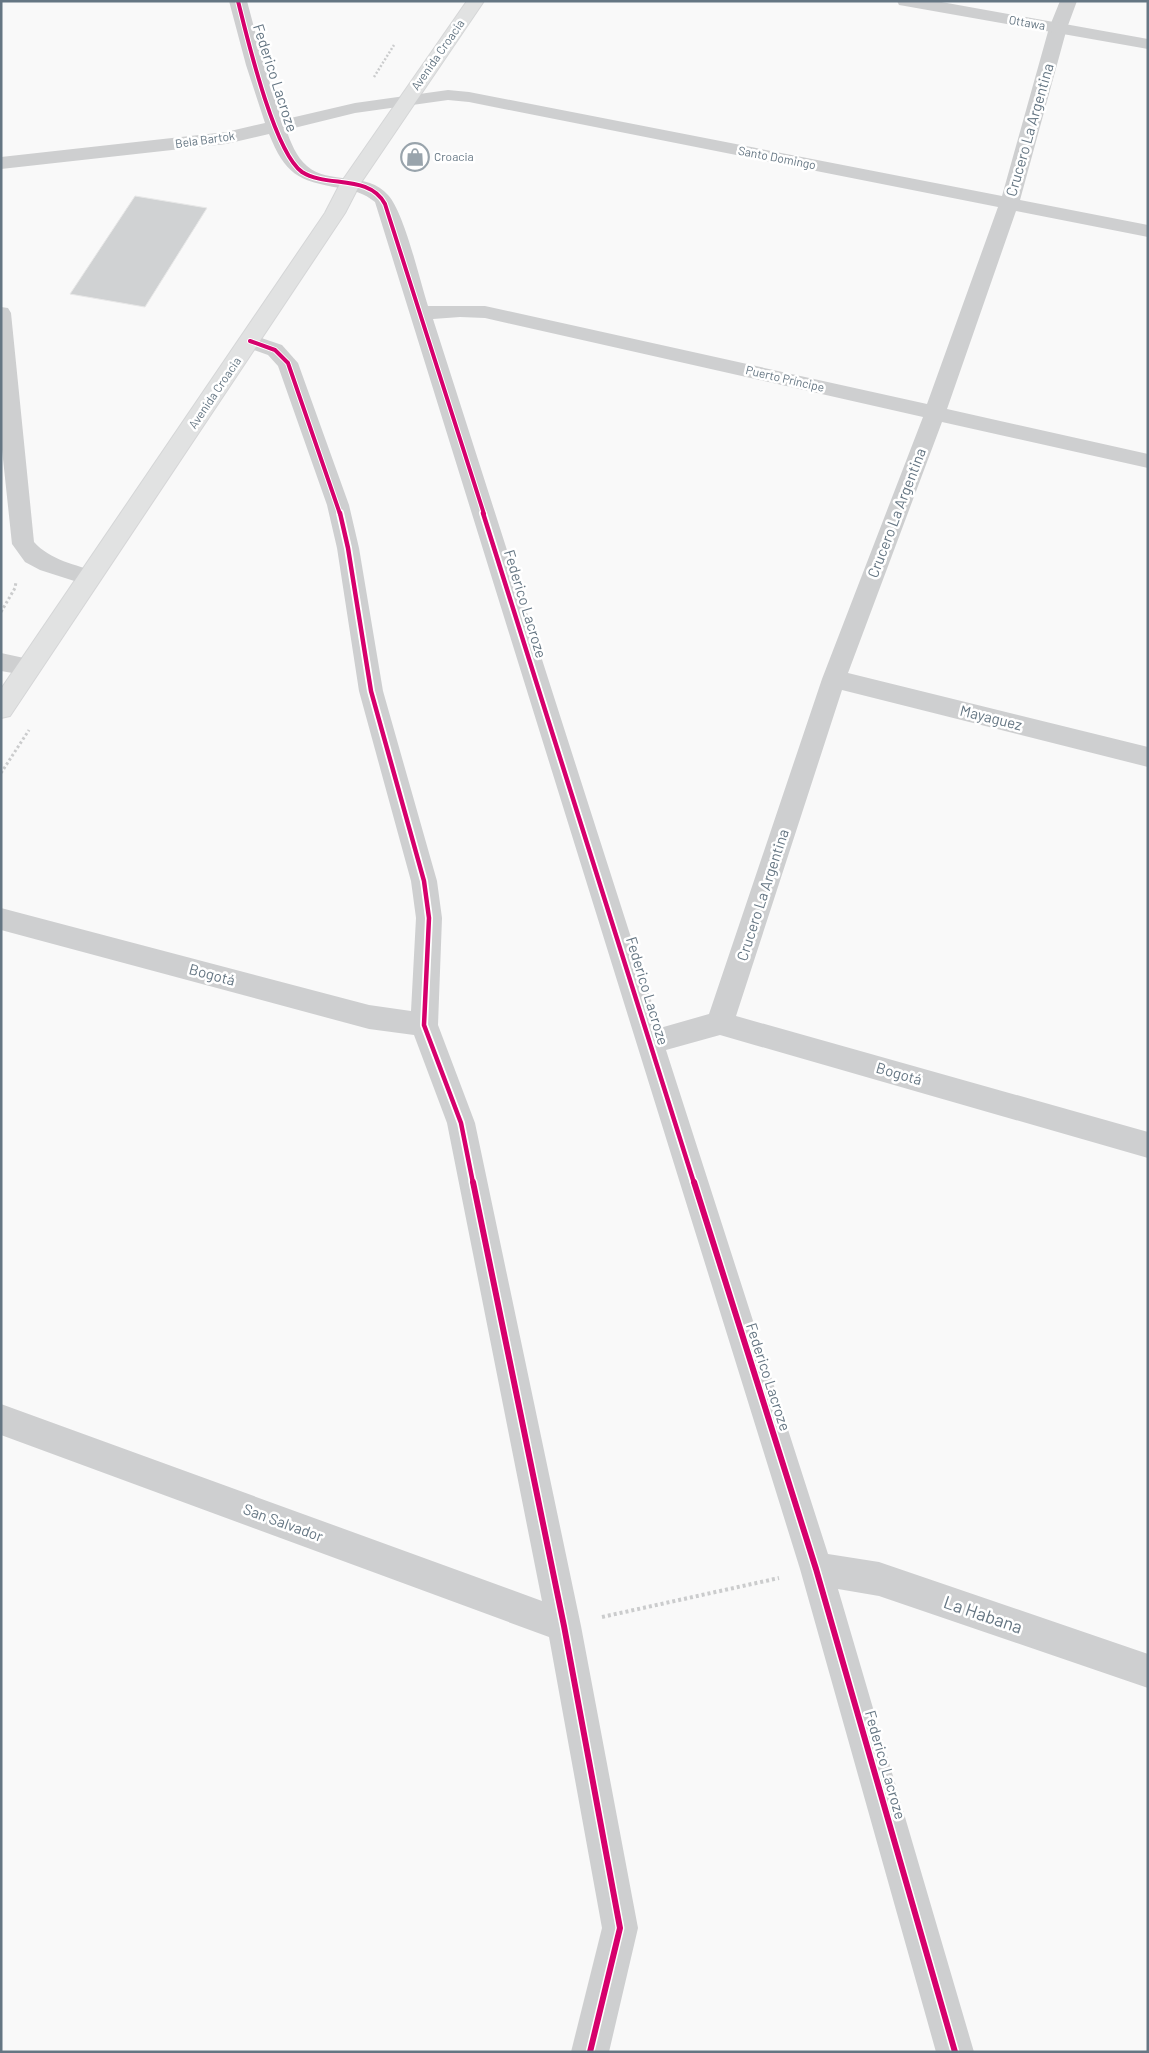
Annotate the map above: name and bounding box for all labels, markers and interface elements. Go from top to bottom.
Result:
street label: Ottawa [1008,12,1047,32]
street label: Avenida Croacia [408,16,467,93]
street label: Federico Lacroze [250,21,302,134]
street label: Crucero La Argentina [1001,61,1057,198]
street label: Bela Bartok [174,128,236,150]
shop icon: Croacia [400,142,430,172]
street label: Santo Domingo [737,143,817,171]
place label: Croacia [434,149,474,163]
street label: Avenida Croacia [185,354,243,431]
street label: Puerto Príncipe [745,362,826,394]
street label: Crucero La Argentina [863,445,929,580]
street label: Federico Lacroze [501,547,551,660]
street label: Mayaguez [958,701,1025,734]
street label: Crucero La Argentina [732,826,792,963]
street label: Federico Lacroze [623,934,673,1047]
street label: Bogotá [187,959,237,989]
street label: Bogotá [874,1058,924,1088]
street label: Federico Lacroze [743,1320,795,1433]
street label: San Salvador [241,1499,326,1545]
street label: La Habana [941,1590,1026,1638]
street label: Federico Lacroze [862,1708,910,1821]

